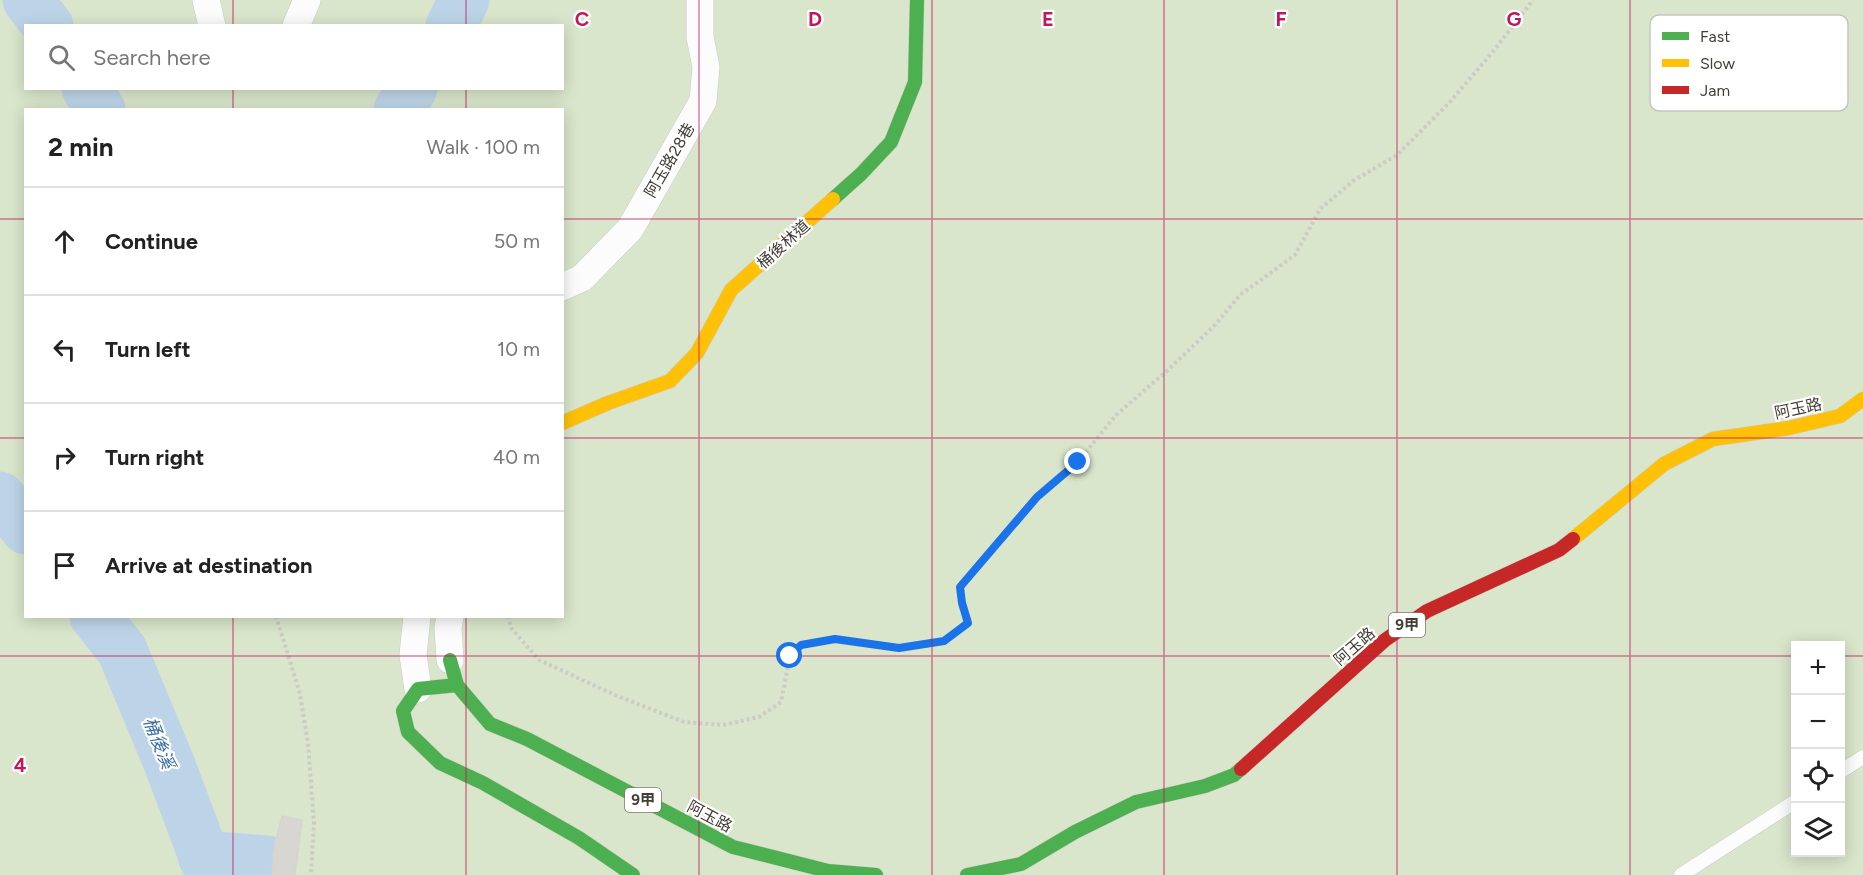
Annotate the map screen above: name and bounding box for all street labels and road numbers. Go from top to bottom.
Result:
street label: 阿玉路28巷 [641,120,698,201]
street label: 桶後林道 [753,216,813,273]
street label: 阿玉路 [1773,394,1824,423]
road number: 9甲 [1389,613,1425,637]
street label: 阿玉路 [1330,623,1379,669]
road number: 9甲 [625,788,661,812]
street label: 阿玉路 [684,797,735,836]

